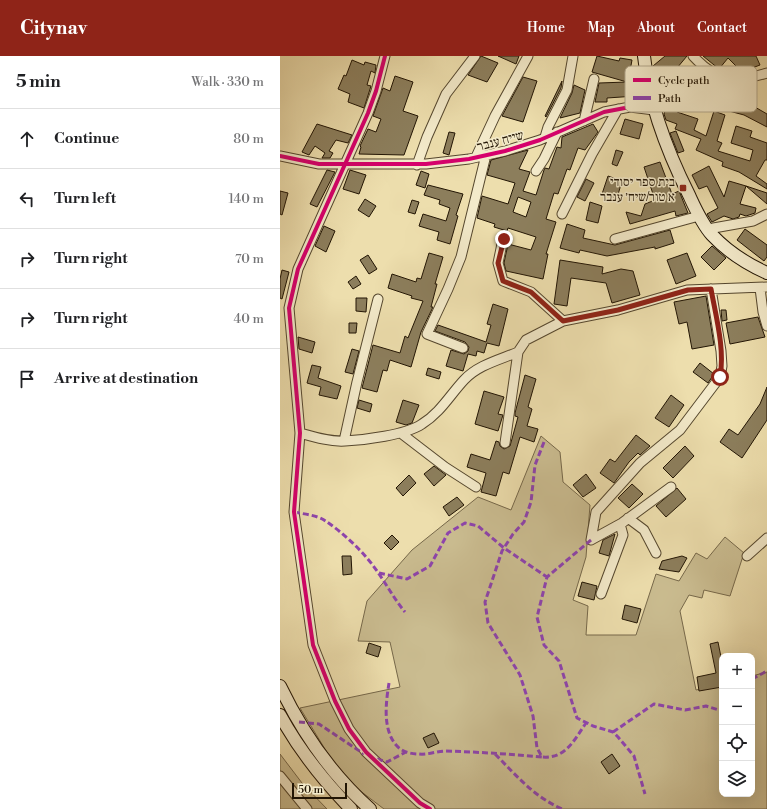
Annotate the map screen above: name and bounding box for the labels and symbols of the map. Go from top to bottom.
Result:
legend [625,66,757,112]
text: Cycle path [658,74,710,88]
text: Path [658,92,682,106]
street label: שייח ענבר [475,127,525,155]
place label: בית ספר יסודי א טור/שיח׳ ענבר [600,174,675,205]
marker: בית ספר יסודי א טור/שיח׳ ענבר [678,183,688,193]
route end [495,230,513,248]
route start [711,368,729,386]
scale bar [292,781,347,800]

